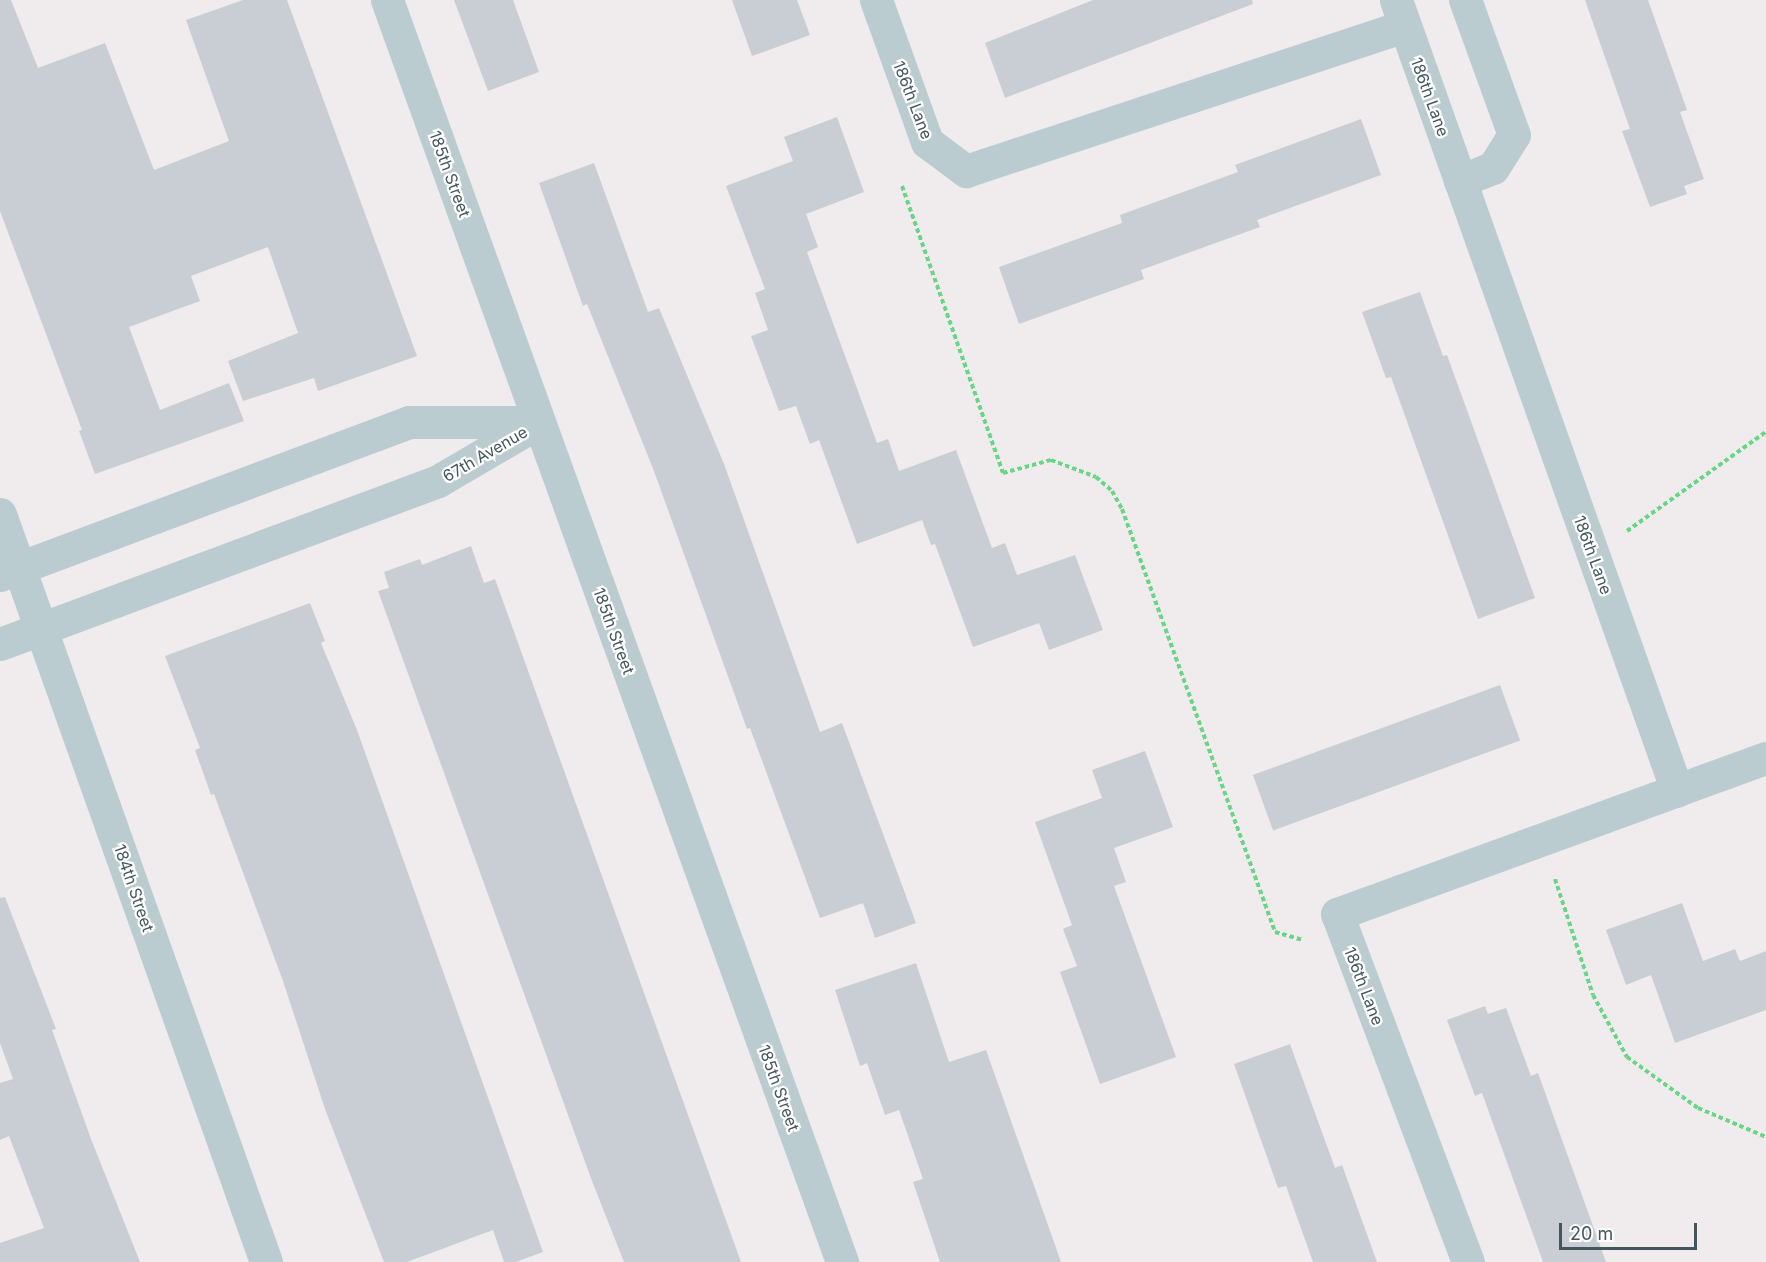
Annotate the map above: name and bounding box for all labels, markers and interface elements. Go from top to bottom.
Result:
street label: 186th Lane [1407,55,1453,139]
street label: 186th Lane [889,58,937,142]
street label: 185th Street [426,128,474,220]
street label: 67th Avenue [439,422,531,486]
street label: 186th Lane [1570,513,1616,597]
street label: 185th Street [590,585,638,677]
street label: 184th Street [110,842,158,934]
street label: 186th Lane [1340,944,1388,1028]
street label: 185th Street [755,1042,803,1134]
scale bar [1562,1211,1700,1249]
text: 20 m [1570,1223,1613,1244]

